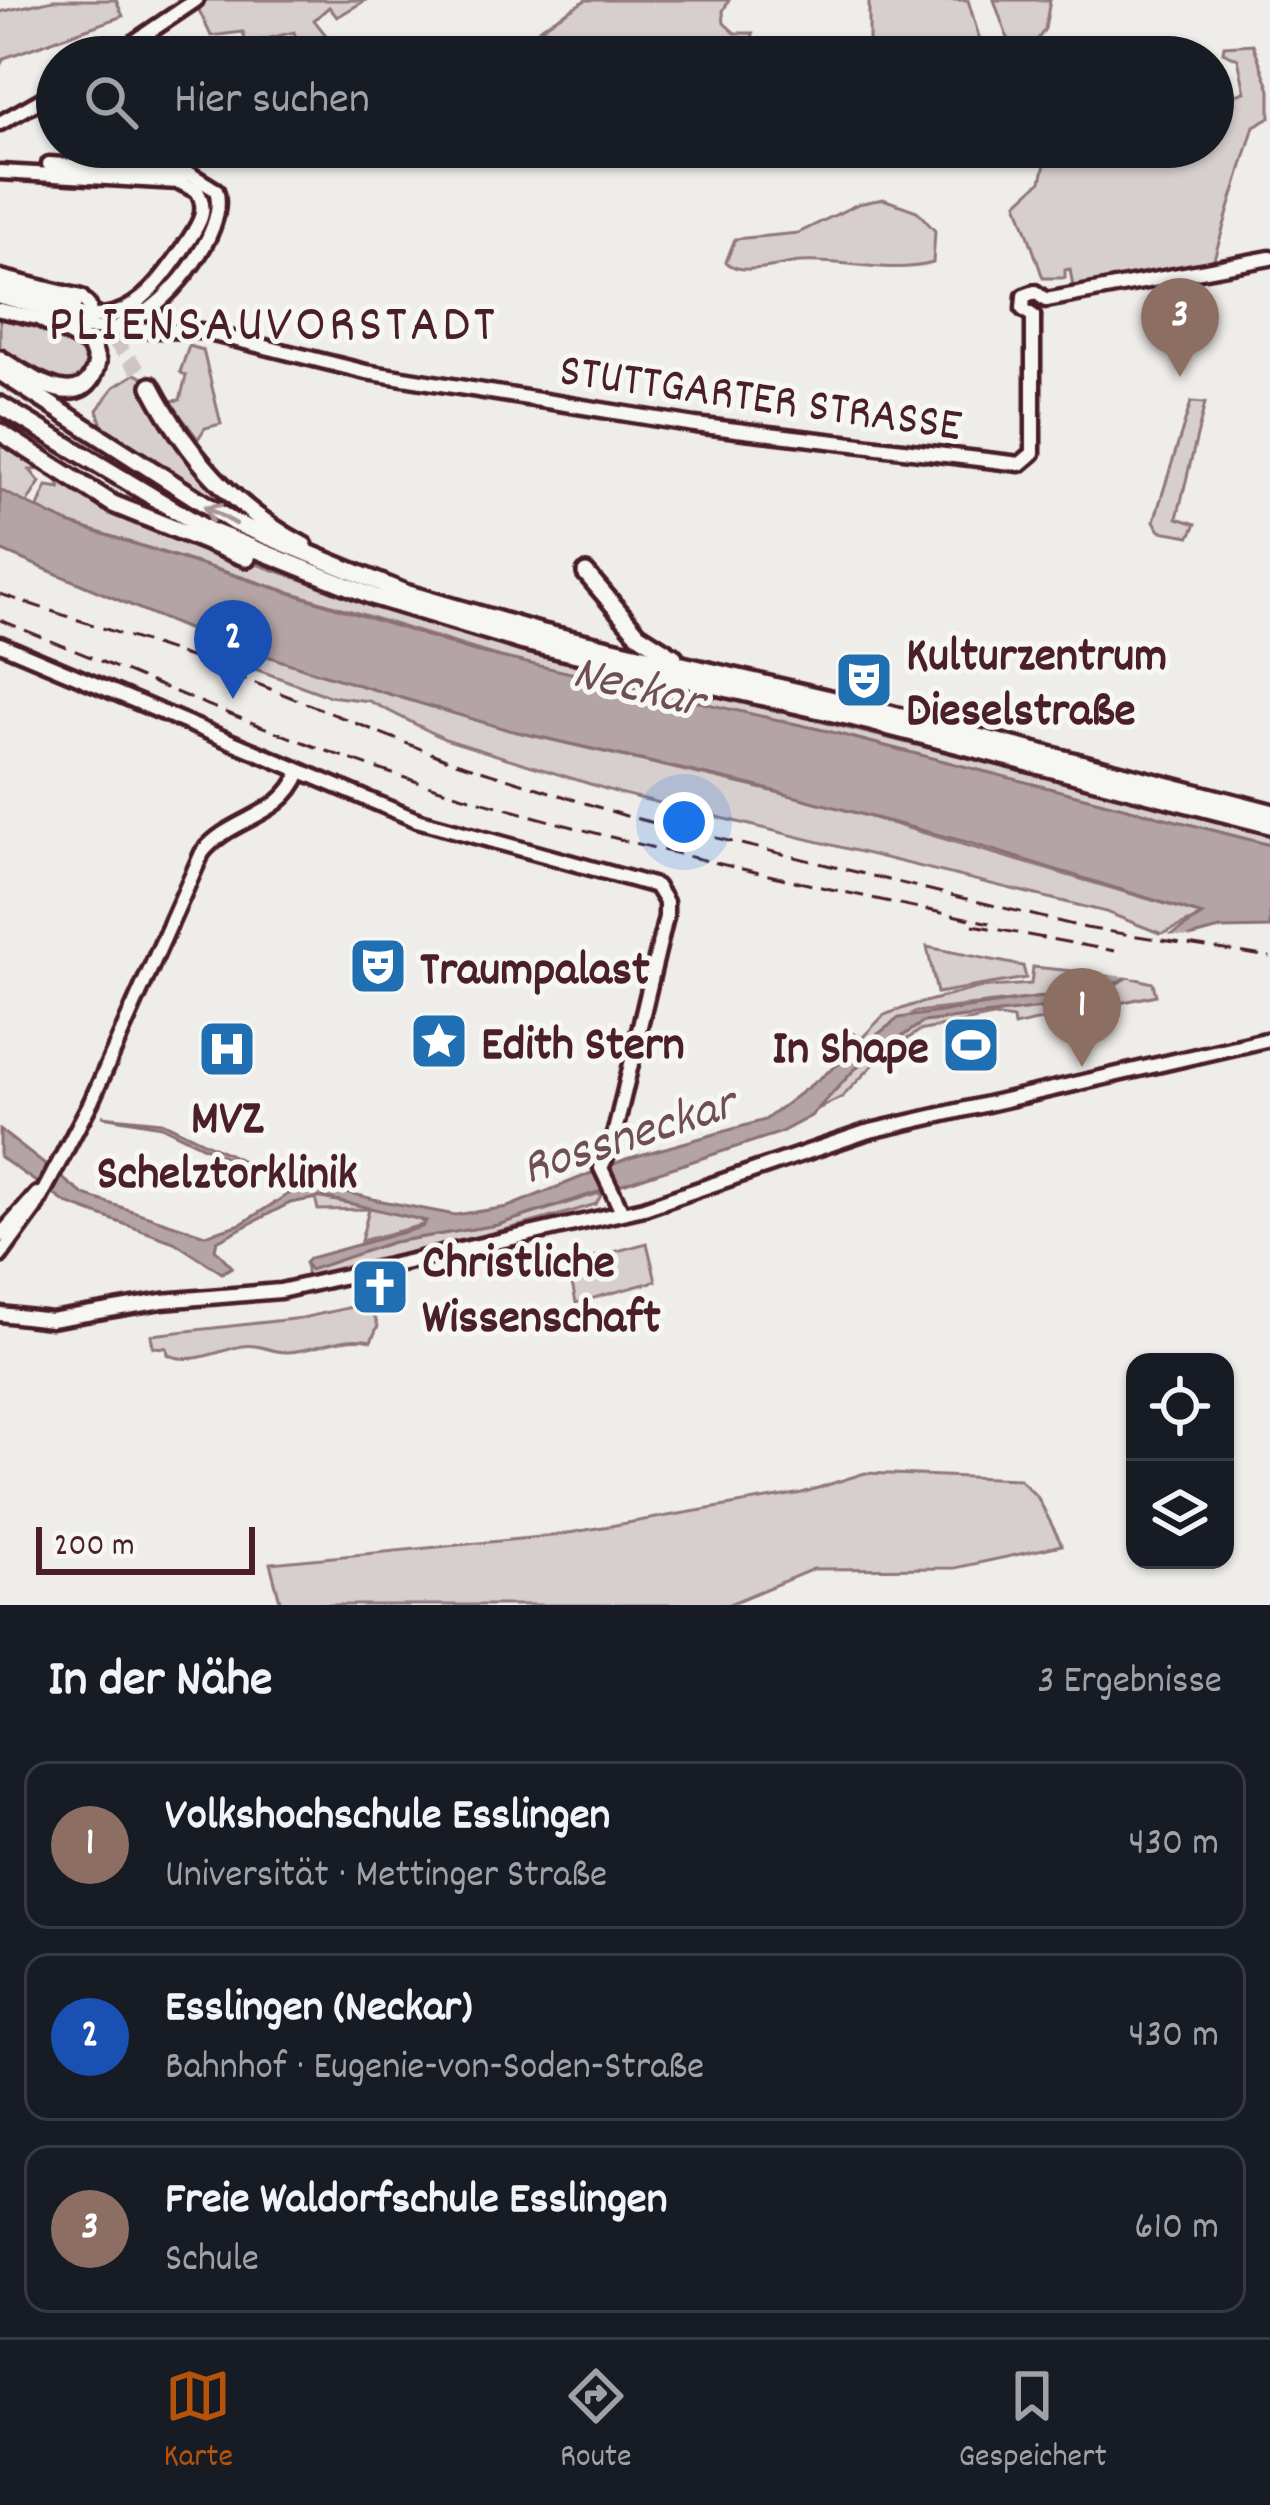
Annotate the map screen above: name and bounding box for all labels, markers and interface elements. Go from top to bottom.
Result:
search box [36,36,1234,168]
icon: search [78,69,144,135]
text: Hier suchen [174,70,370,134]
pin: 3 [1141,278,1219,377]
district label: PLIENSAUVORSTADT [48,290,498,367]
street label: STUTTGARTER STRASSE [555,339,966,464]
one-way arrow [204,502,239,526]
pin: 2 [194,600,272,699]
place label: Kulturzentrum Dieselstraße [906,625,1167,749]
water label: Neckar [564,640,715,743]
theatre icon: Kulturzentrum Dieselstraße [833,649,895,711]
your location [654,792,714,852]
theatre icon: Traumpalast [347,935,409,997]
place label: Traumpalast [420,939,650,1008]
pin: 1 [1043,968,1121,1067]
place icon: Edith Stern [408,1010,470,1072]
place label: Edith Stern [481,1014,685,1083]
sports icon: In Shape [940,1014,1002,1076]
hospital icon: MVZ Schelztorklinik [196,1018,258,1080]
place label: In Shape [772,1018,929,1087]
water label: Rossneckar [513,1070,750,1208]
place label: MVZ Schelztorklinik [97,1088,357,1212]
place label: Christliche Wissenschaft [422,1232,661,1356]
church icon: Christliche Wissenschaft [349,1256,411,1318]
map controls [1126,1353,1234,1569]
button: locate [1126,1353,1234,1461]
button: layers [1126,1461,1234,1569]
scale bar [36,1521,255,1574]
text: 200 m [54,1524,135,1571]
text: In der Nähe [48,1647,272,1719]
text: 3 Ergebnisse [1037,1656,1222,1711]
text: Volkshochschule Esslingen [165,1786,610,1850]
text: 1 [86,1818,94,1873]
text: 430 m [1129,1818,1219,1873]
text: Universität · Mettinger Straße [165,1850,607,1905]
text: Esslingen (Neckar) [165,1978,473,2042]
text: 2 [81,2010,99,2065]
text: 430 m [1129,2010,1219,2065]
text: Bahnhof · Eugenie-von-Soden-Straße [165,2042,704,2097]
text: Freie Waldorfschule Esslingen [165,2170,667,2234]
text: 3 [81,2202,99,2257]
text: 610 m [1134,2202,1219,2257]
text: Schule [165,2234,259,2289]
tab: Karte [163,2363,233,2482]
tab: Route [560,2363,632,2482]
tab: Gespeichert [958,2363,1107,2482]

